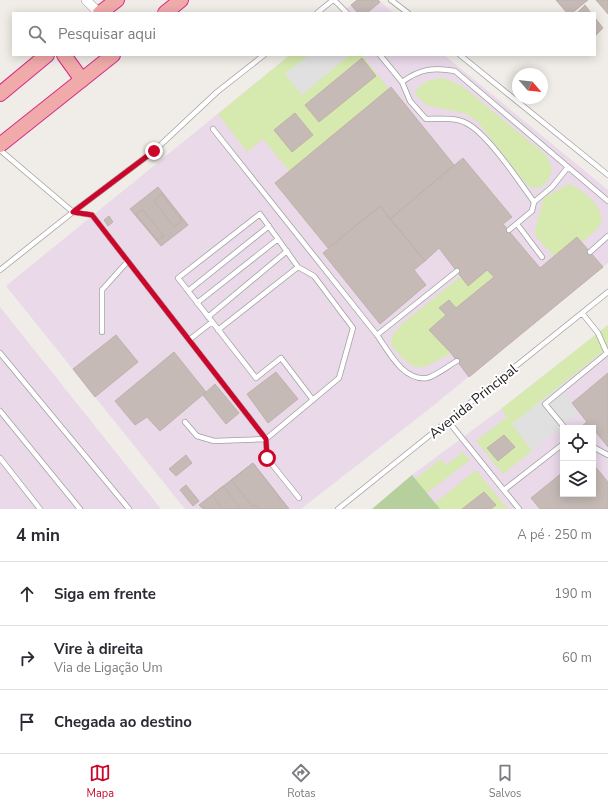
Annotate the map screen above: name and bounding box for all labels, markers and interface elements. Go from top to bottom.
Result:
search box [12,12,596,56]
icon: search [26,23,48,45]
text: Pesquisar aqui [58,24,156,44]
north arrow [512,68,548,104]
route end [145,142,163,160]
street label: Avenida Principal [425,359,522,443]
map controls [560,425,596,497]
button: locate [560,425,596,461]
route start [258,449,276,467]
button: layers [560,461,596,497]
text: 4 min [16,524,60,547]
text: A pé · 250 m [517,526,592,544]
icon: ahead [16,583,38,605]
text: Siga em frente [54,584,156,604]
text: 190 m [554,585,592,603]
text: Vire à direita [54,639,143,659]
icon: right [16,647,38,669]
text: 60 m [562,649,592,667]
text: Via de Ligação Um [54,659,163,677]
icon: arrive [16,711,38,733]
text: Chegada ao destino [54,712,192,732]
tab: Mapa [87,762,114,801]
tab: Rotas [287,762,316,801]
tab: Salvos [489,762,521,801]

